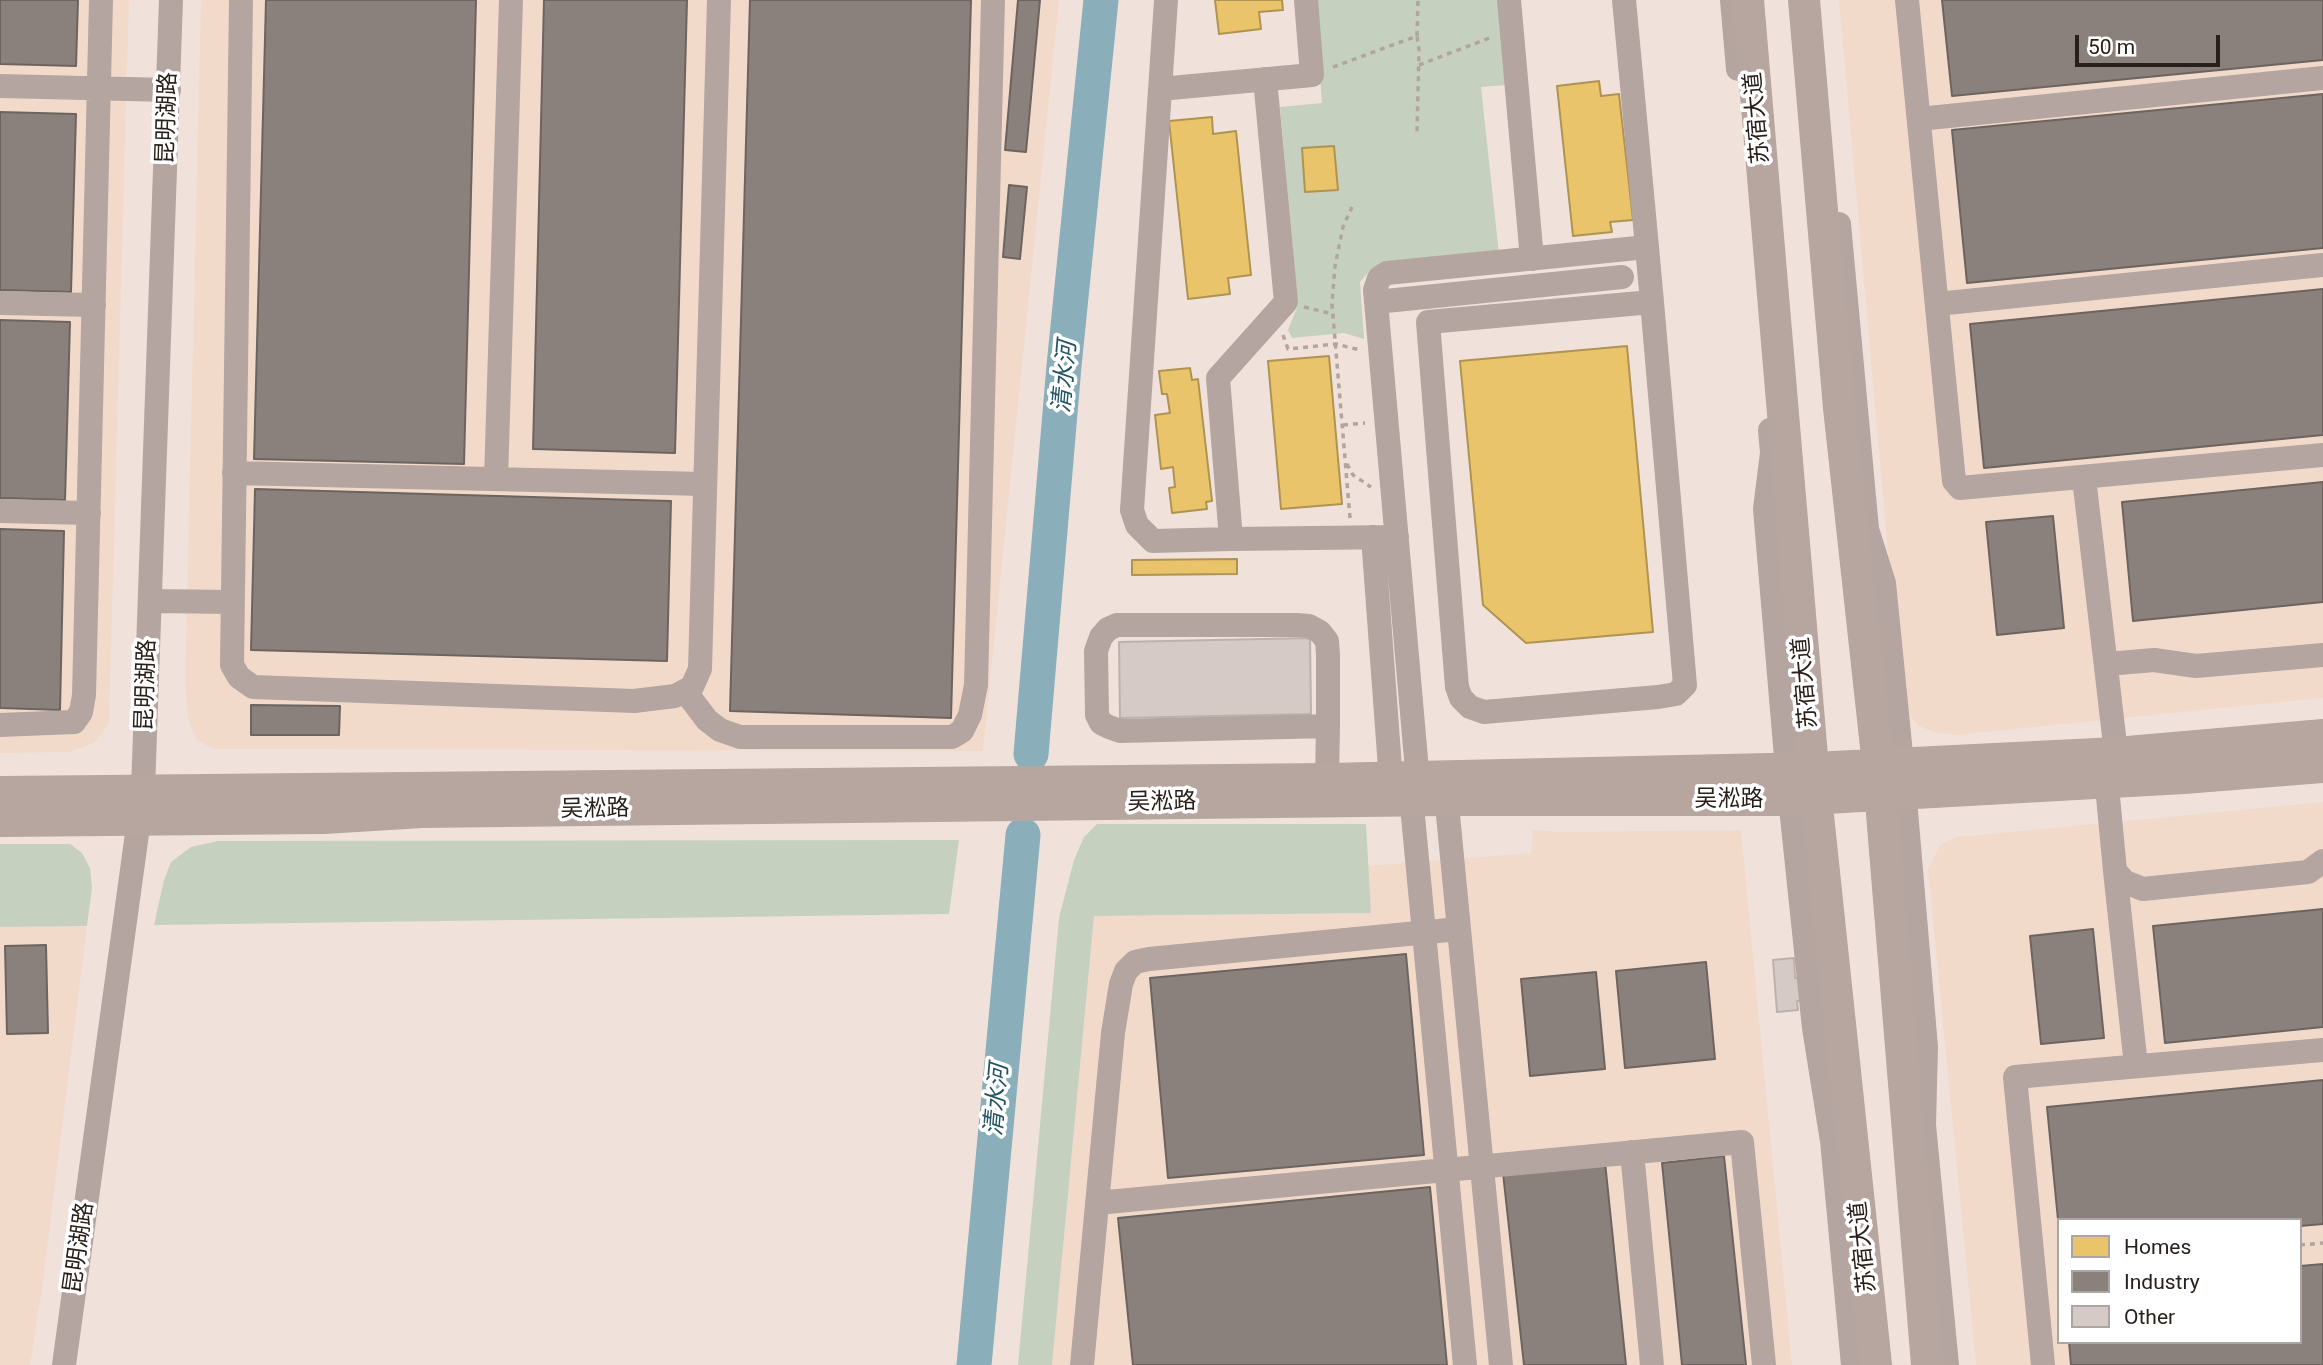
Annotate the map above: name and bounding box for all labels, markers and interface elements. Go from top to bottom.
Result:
scale bar [2078,21,2223,65]
text: 50 m [2088,35,2135,59]
street label: 苏宿大道 [1740,71,1776,165]
street label: 昆明湖路 [153,72,183,164]
water label: 清水河 [1049,340,1083,414]
street label: 苏宿大道 [1788,636,1824,730]
street label: 昆明湖路 [132,639,162,731]
street label: 吴淞路 [1695,786,1763,814]
street label: 吴淞路 [1127,789,1197,817]
street label: 吴淞路 [560,796,630,824]
water label: 清水河 [981,1063,1015,1137]
street label: 苏宿大道 [1845,1200,1883,1294]
street label: 昆明湖路 [60,1201,100,1295]
legend [2057,1218,2302,1344]
text: Homes [2124,1235,2191,1259]
text: Industry [2124,1270,2200,1294]
text: Other [2124,1305,2175,1329]

